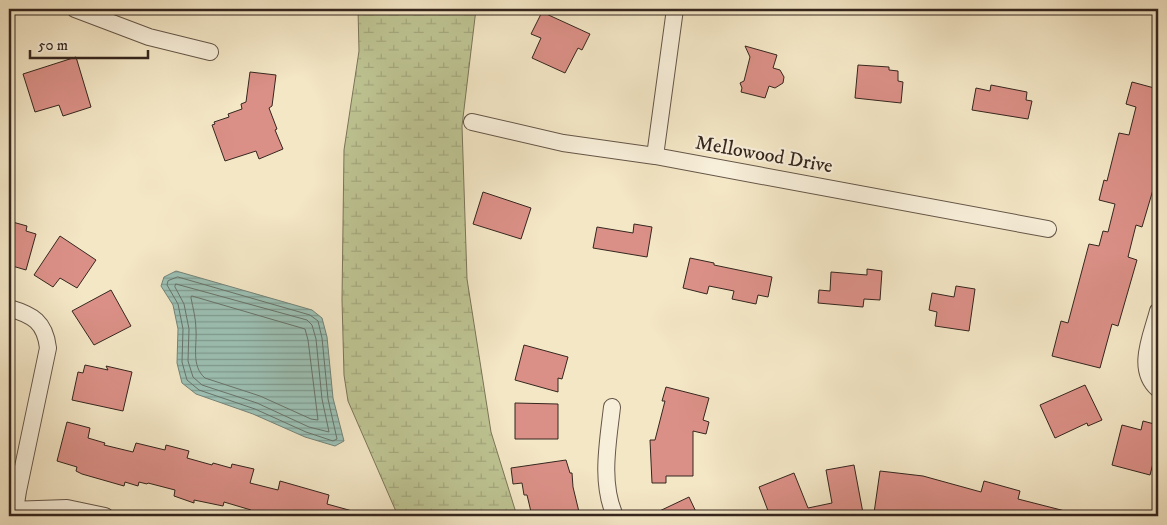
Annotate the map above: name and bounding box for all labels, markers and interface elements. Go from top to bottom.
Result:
scale bar [30,28,148,60]
text: 50 m [38,36,68,55]
street label: Mellowood Drive [693,131,835,179]

